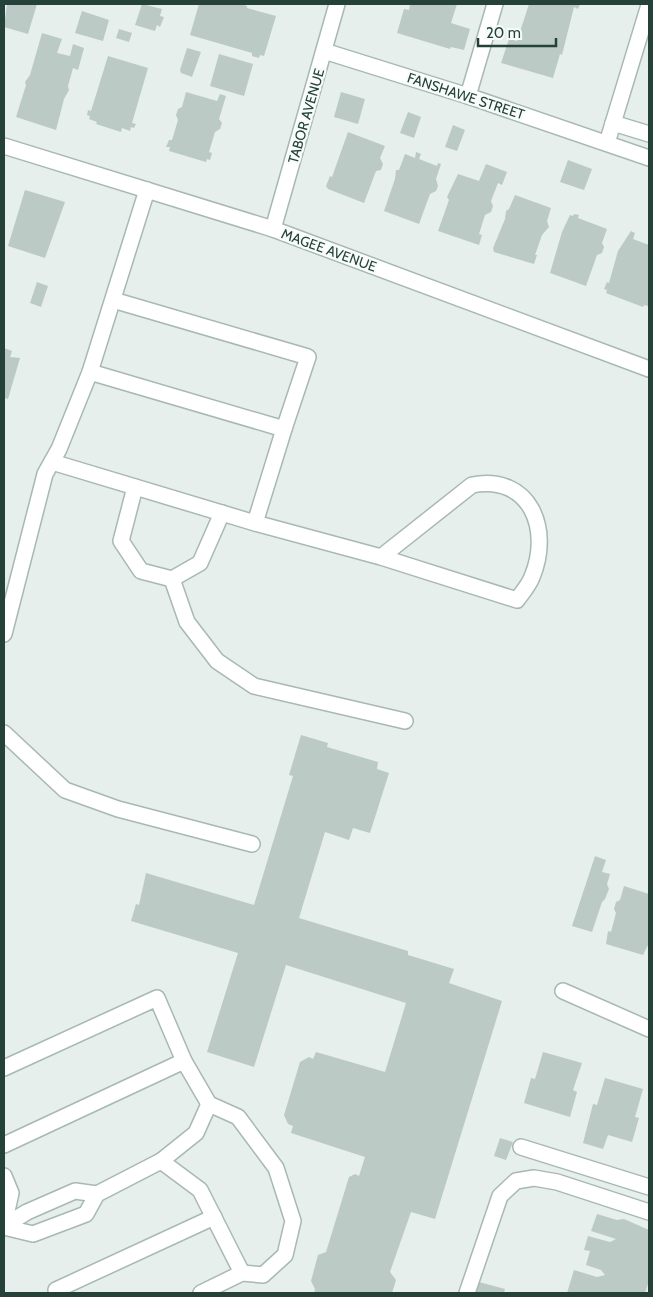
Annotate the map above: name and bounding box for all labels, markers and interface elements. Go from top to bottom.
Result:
scale bar [478,15,556,47]
text: 20 m [486,24,521,42]
street label: TABOR AVENUE [284,66,328,166]
street label: FANSHAWE STREET [405,69,528,124]
street label: MAGEE AVENUE [279,224,379,276]

